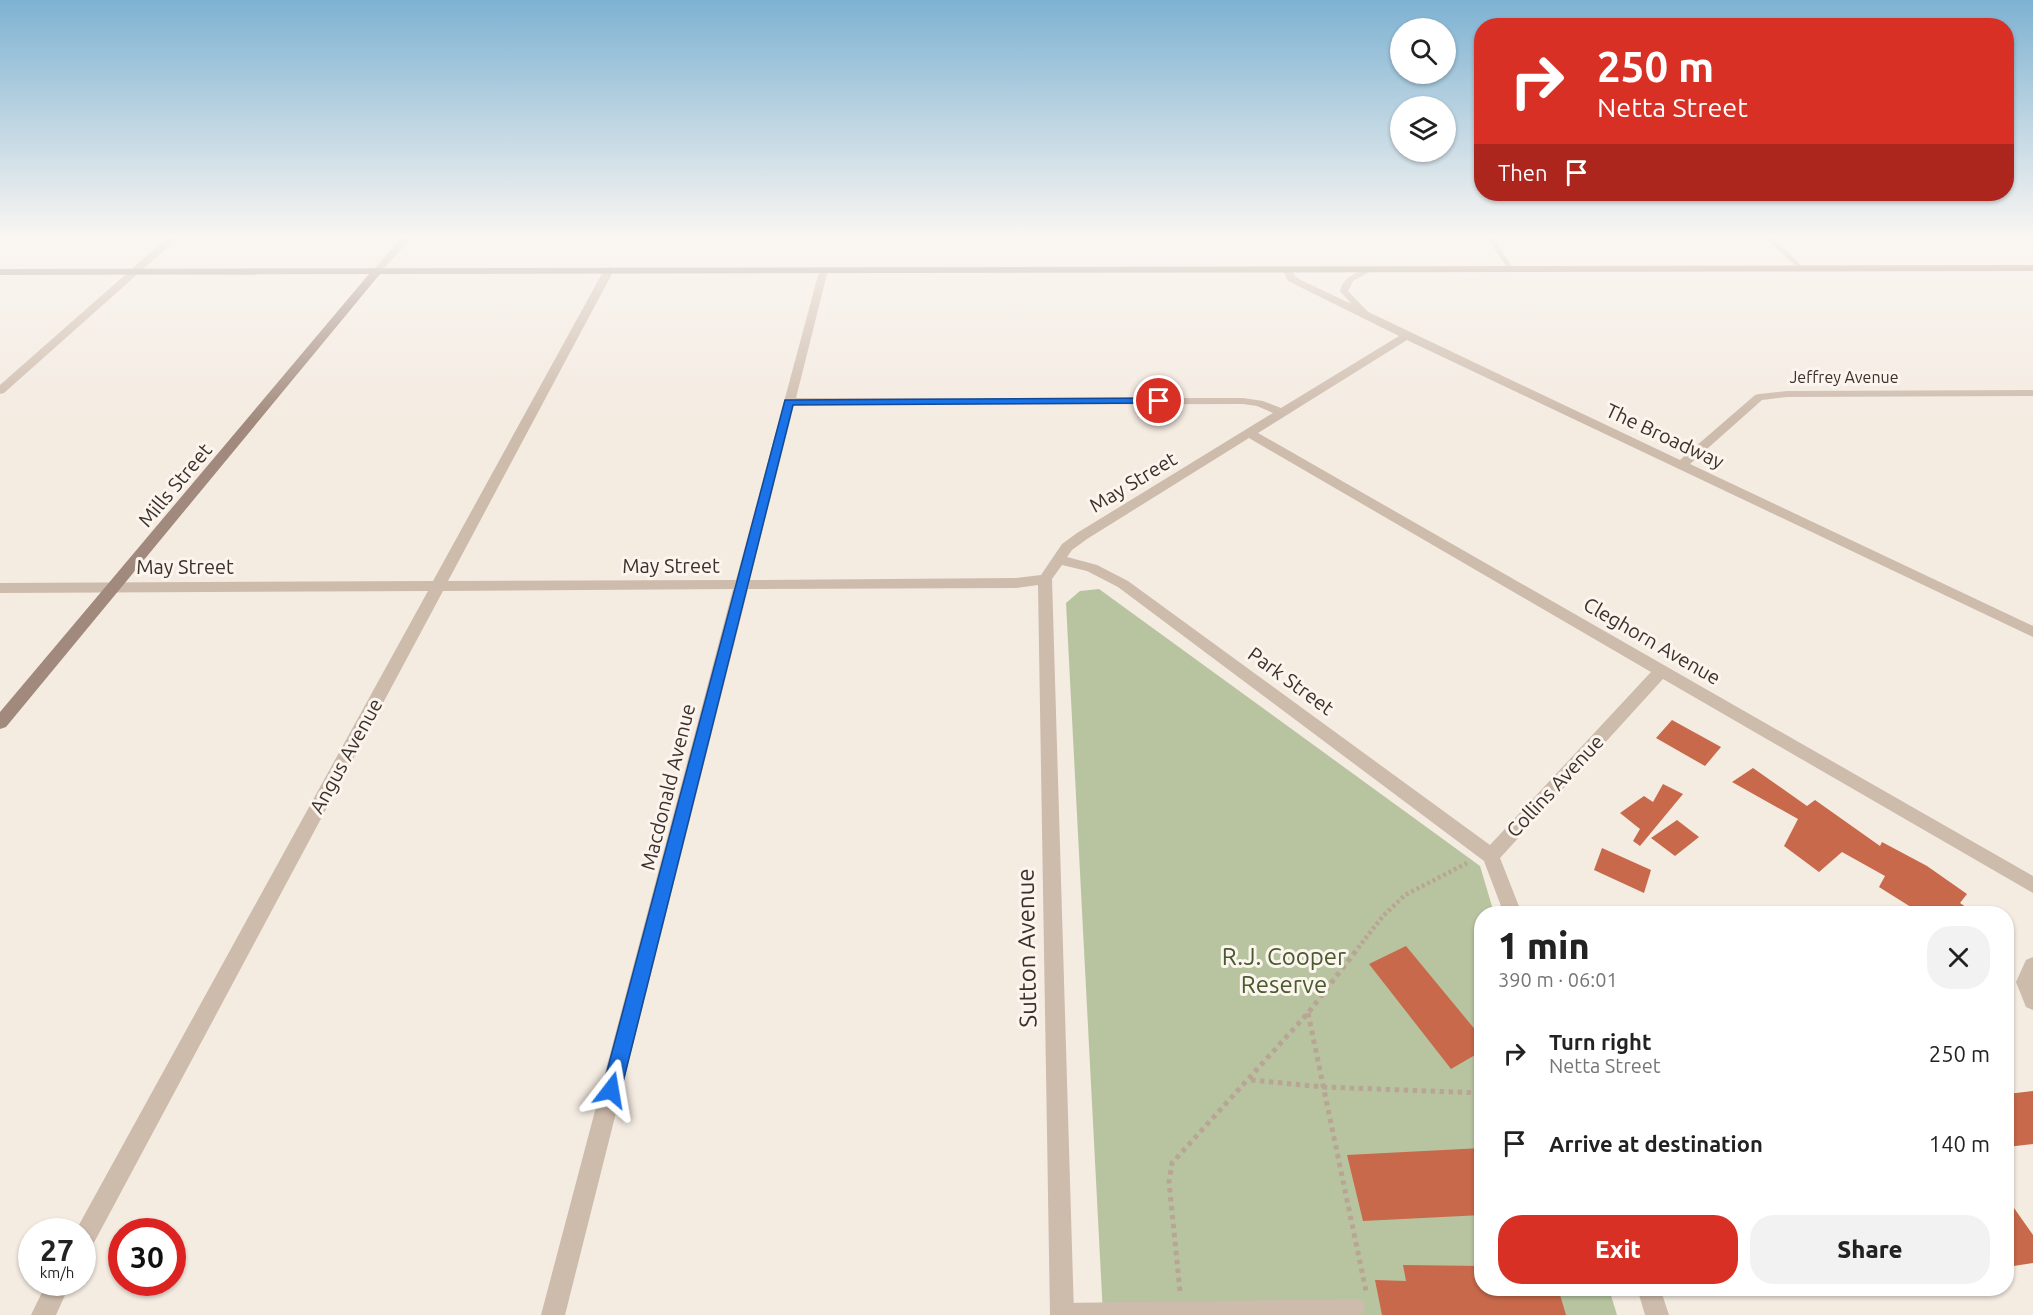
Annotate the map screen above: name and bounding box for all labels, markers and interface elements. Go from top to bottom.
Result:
map controls [1390,18,1456,162]
button: search [1390,18,1456,84]
icon: right [1498,42,1576,120]
text: 250 m [1597,43,1714,90]
text: Netta Street [1597,92,1748,122]
button: layers [1390,96,1456,162]
icon: arrive [1560,156,1593,189]
text: Then [1498,160,1548,185]
street label: Jeffrey Avenue [1789,368,1899,386]
pin [1133,375,1184,426]
icon: arrive [1142,384,1175,417]
street label: The Broadway [1603,398,1728,473]
street label: Mills Street [133,438,216,531]
street label: May Street [1085,446,1181,517]
street label: May Street [622,554,720,577]
street label: May Street [136,555,234,578]
street label: Cleghorn Avenue [1580,592,1725,689]
street label: Park Street [1244,642,1339,719]
street label: Angus Avenue [304,694,387,817]
street label: Macdonald Avenue [636,701,699,873]
street label: Collins Avenue [1501,730,1608,842]
street label: Sutton Avenue [1012,868,1041,1028]
text: 1 min [1498,925,1590,966]
button: close [1927,926,1990,989]
park label: R.J. Cooper Reserve [1222,943,1346,998]
text: 390 m · 06:01 [1498,968,1618,991]
text: Turn right [1549,1029,1651,1054]
icon: right [1498,1037,1531,1070]
text: 250 m [1929,1041,1990,1066]
text: Netta Street [1549,1054,1661,1077]
position arrow [579,1058,643,1122]
icon: arrive [1498,1127,1531,1160]
text: Arrive at destination [1549,1131,1763,1156]
text: 140 m [1929,1131,1990,1156]
button: Exit [1498,1215,1738,1284]
button: Share [1750,1215,1990,1284]
speed limit sign: 30 [108,1218,186,1296]
text: 27 [40,1233,74,1267]
text: km/h [40,1264,74,1281]

